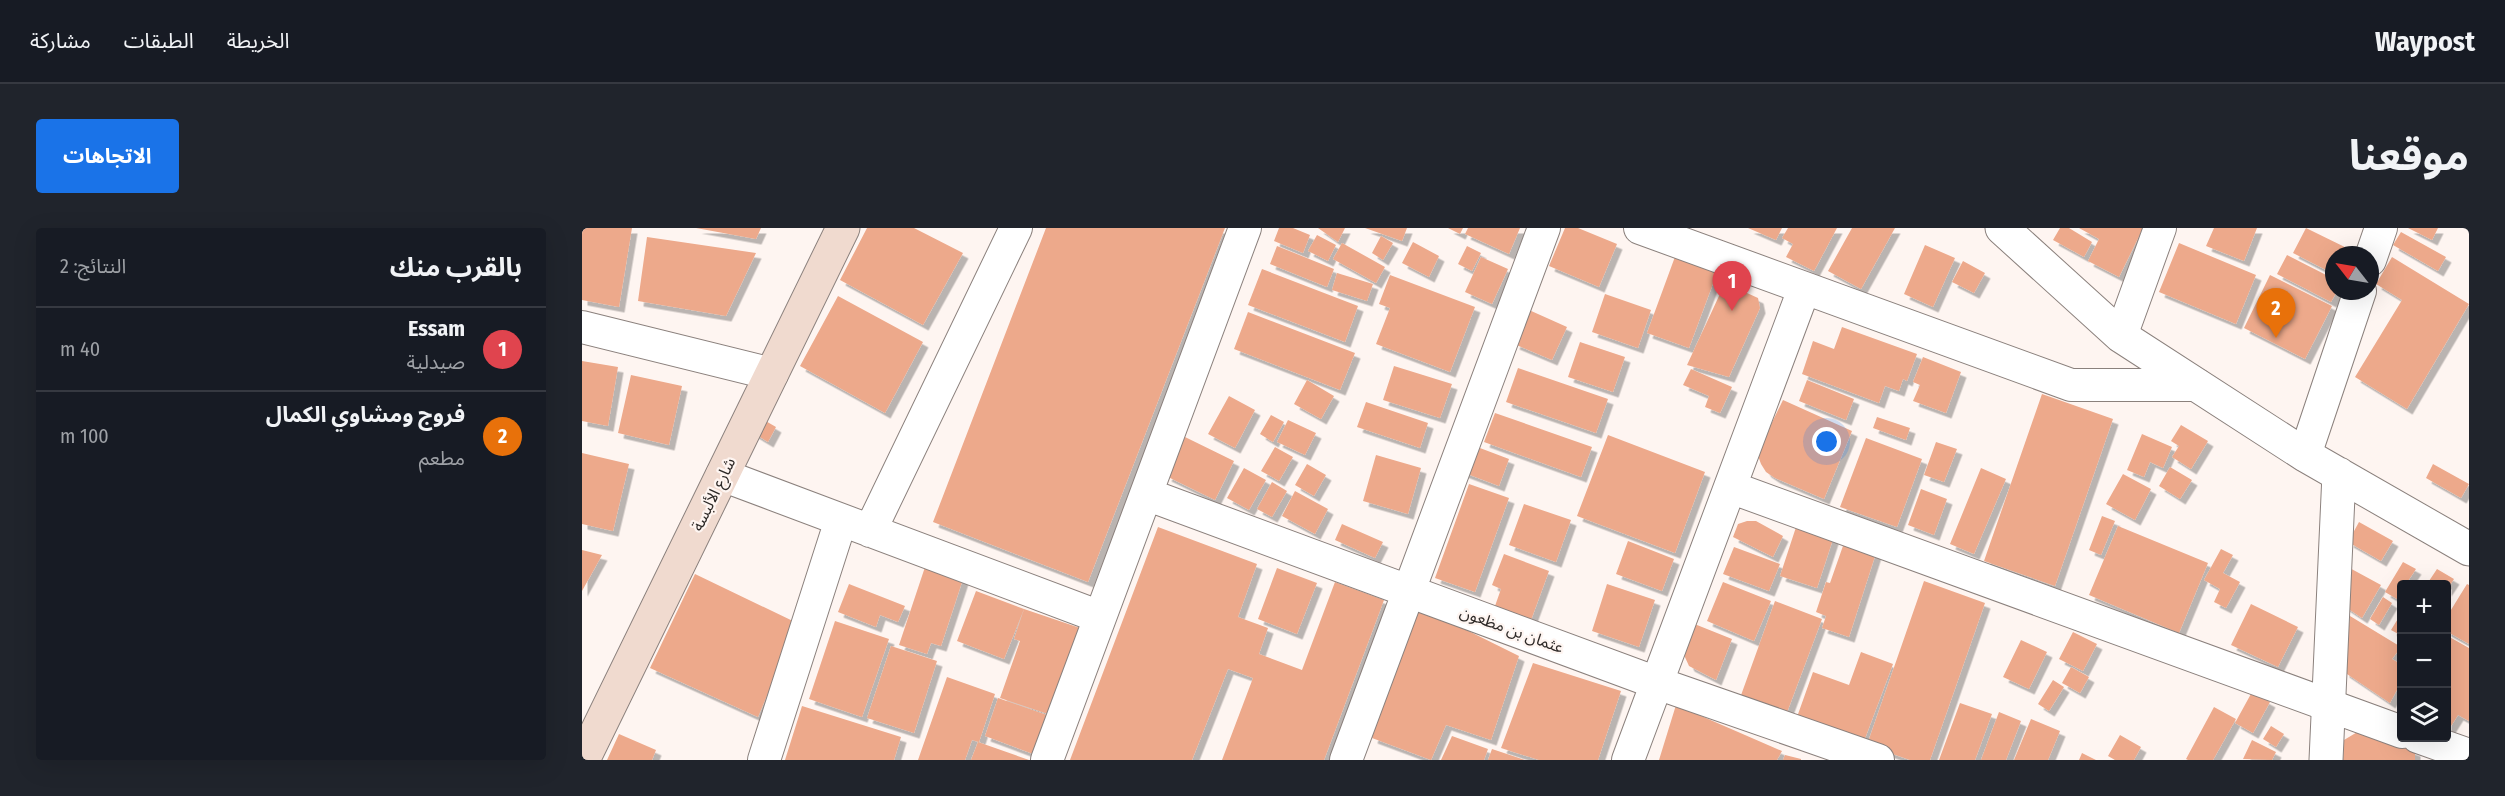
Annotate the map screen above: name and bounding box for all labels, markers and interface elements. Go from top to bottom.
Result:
text: Waypost [2375,25,2475,58]
text: مشاركة [30,28,91,54]
text: الطبقات [124,28,194,54]
text: الخريطة [227,28,290,54]
button: الاتجاهات [36,119,179,193]
text: موقعنا [2349,131,2469,181]
north arrow [2325,246,2379,300]
text: بالقرب منك [390,252,522,283]
text: النتائج: 2 [60,254,126,278]
pin: 1 [1712,262,1752,311]
pin: 2 [2256,288,2296,338]
text: Essam [408,315,465,342]
text: 40 m [60,337,100,361]
text: 1 [498,337,507,361]
text: صيدلية [406,350,465,374]
text: فروج ومشاوي الكمال [266,401,465,428]
text: 100 m [60,424,109,448]
text: 2 [498,424,507,448]
your location [1812,427,1841,456]
text: مطعم [419,446,465,470]
street label: شارع الألبسة [688,455,742,535]
map controls [2397,580,2451,742]
button: + [2397,580,2451,634]
street label: عثمان بن مظعون [1457,602,1566,657]
button: − [2397,634,2451,688]
button: layers [2397,688,2451,742]

